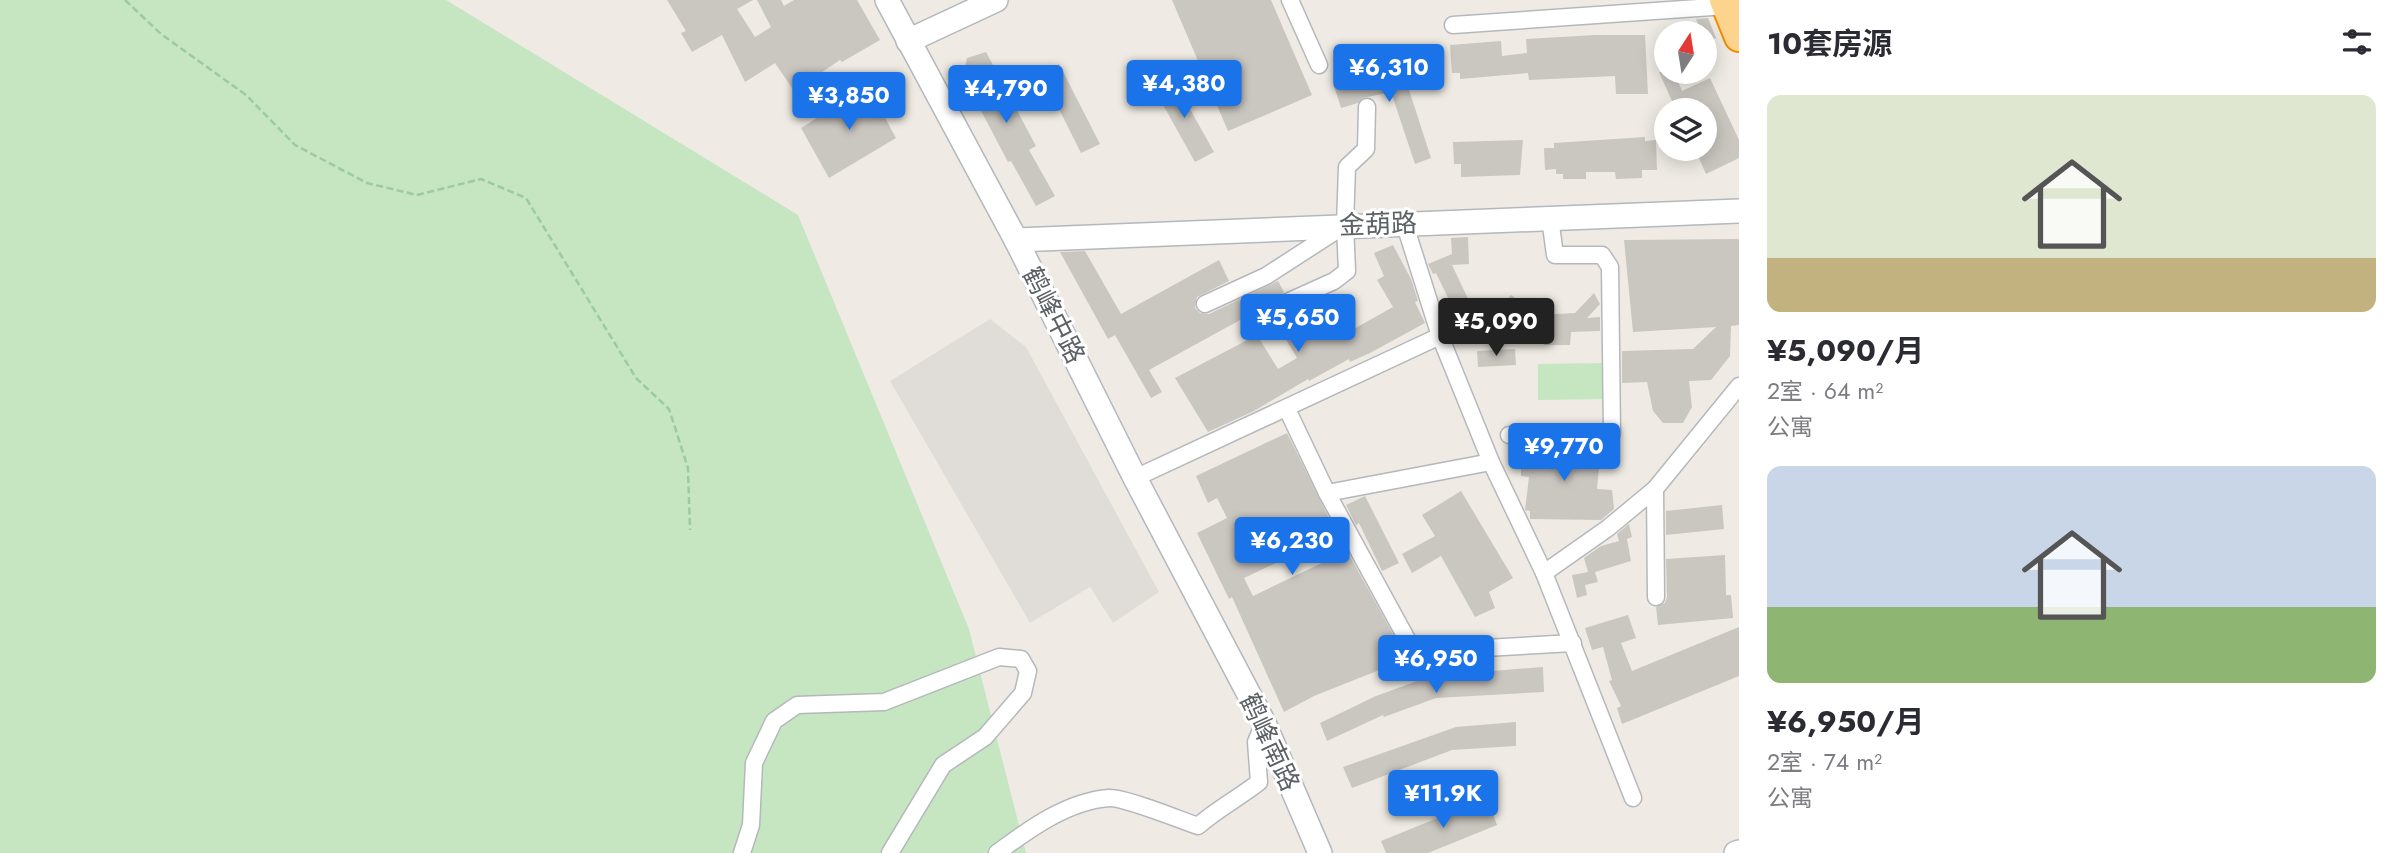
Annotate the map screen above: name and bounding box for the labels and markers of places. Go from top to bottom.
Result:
pin: ¥6,310 [1332,44,1446,104]
pin: ¥4,380 [1127,60,1241,120]
pin: ¥4,790 [949,66,1063,125]
pin: ¥3,850 [792,72,906,132]
pin: ¥5,650 [1241,294,1355,354]
pin: ¥5,090 [1439,298,1553,358]
pin: ¥9,770 [1507,424,1621,483]
pin: ¥6,230 [1235,518,1349,577]
pin: ¥6,950 [1379,636,1493,695]
pin: ¥11.9K [1386,770,1500,830]

